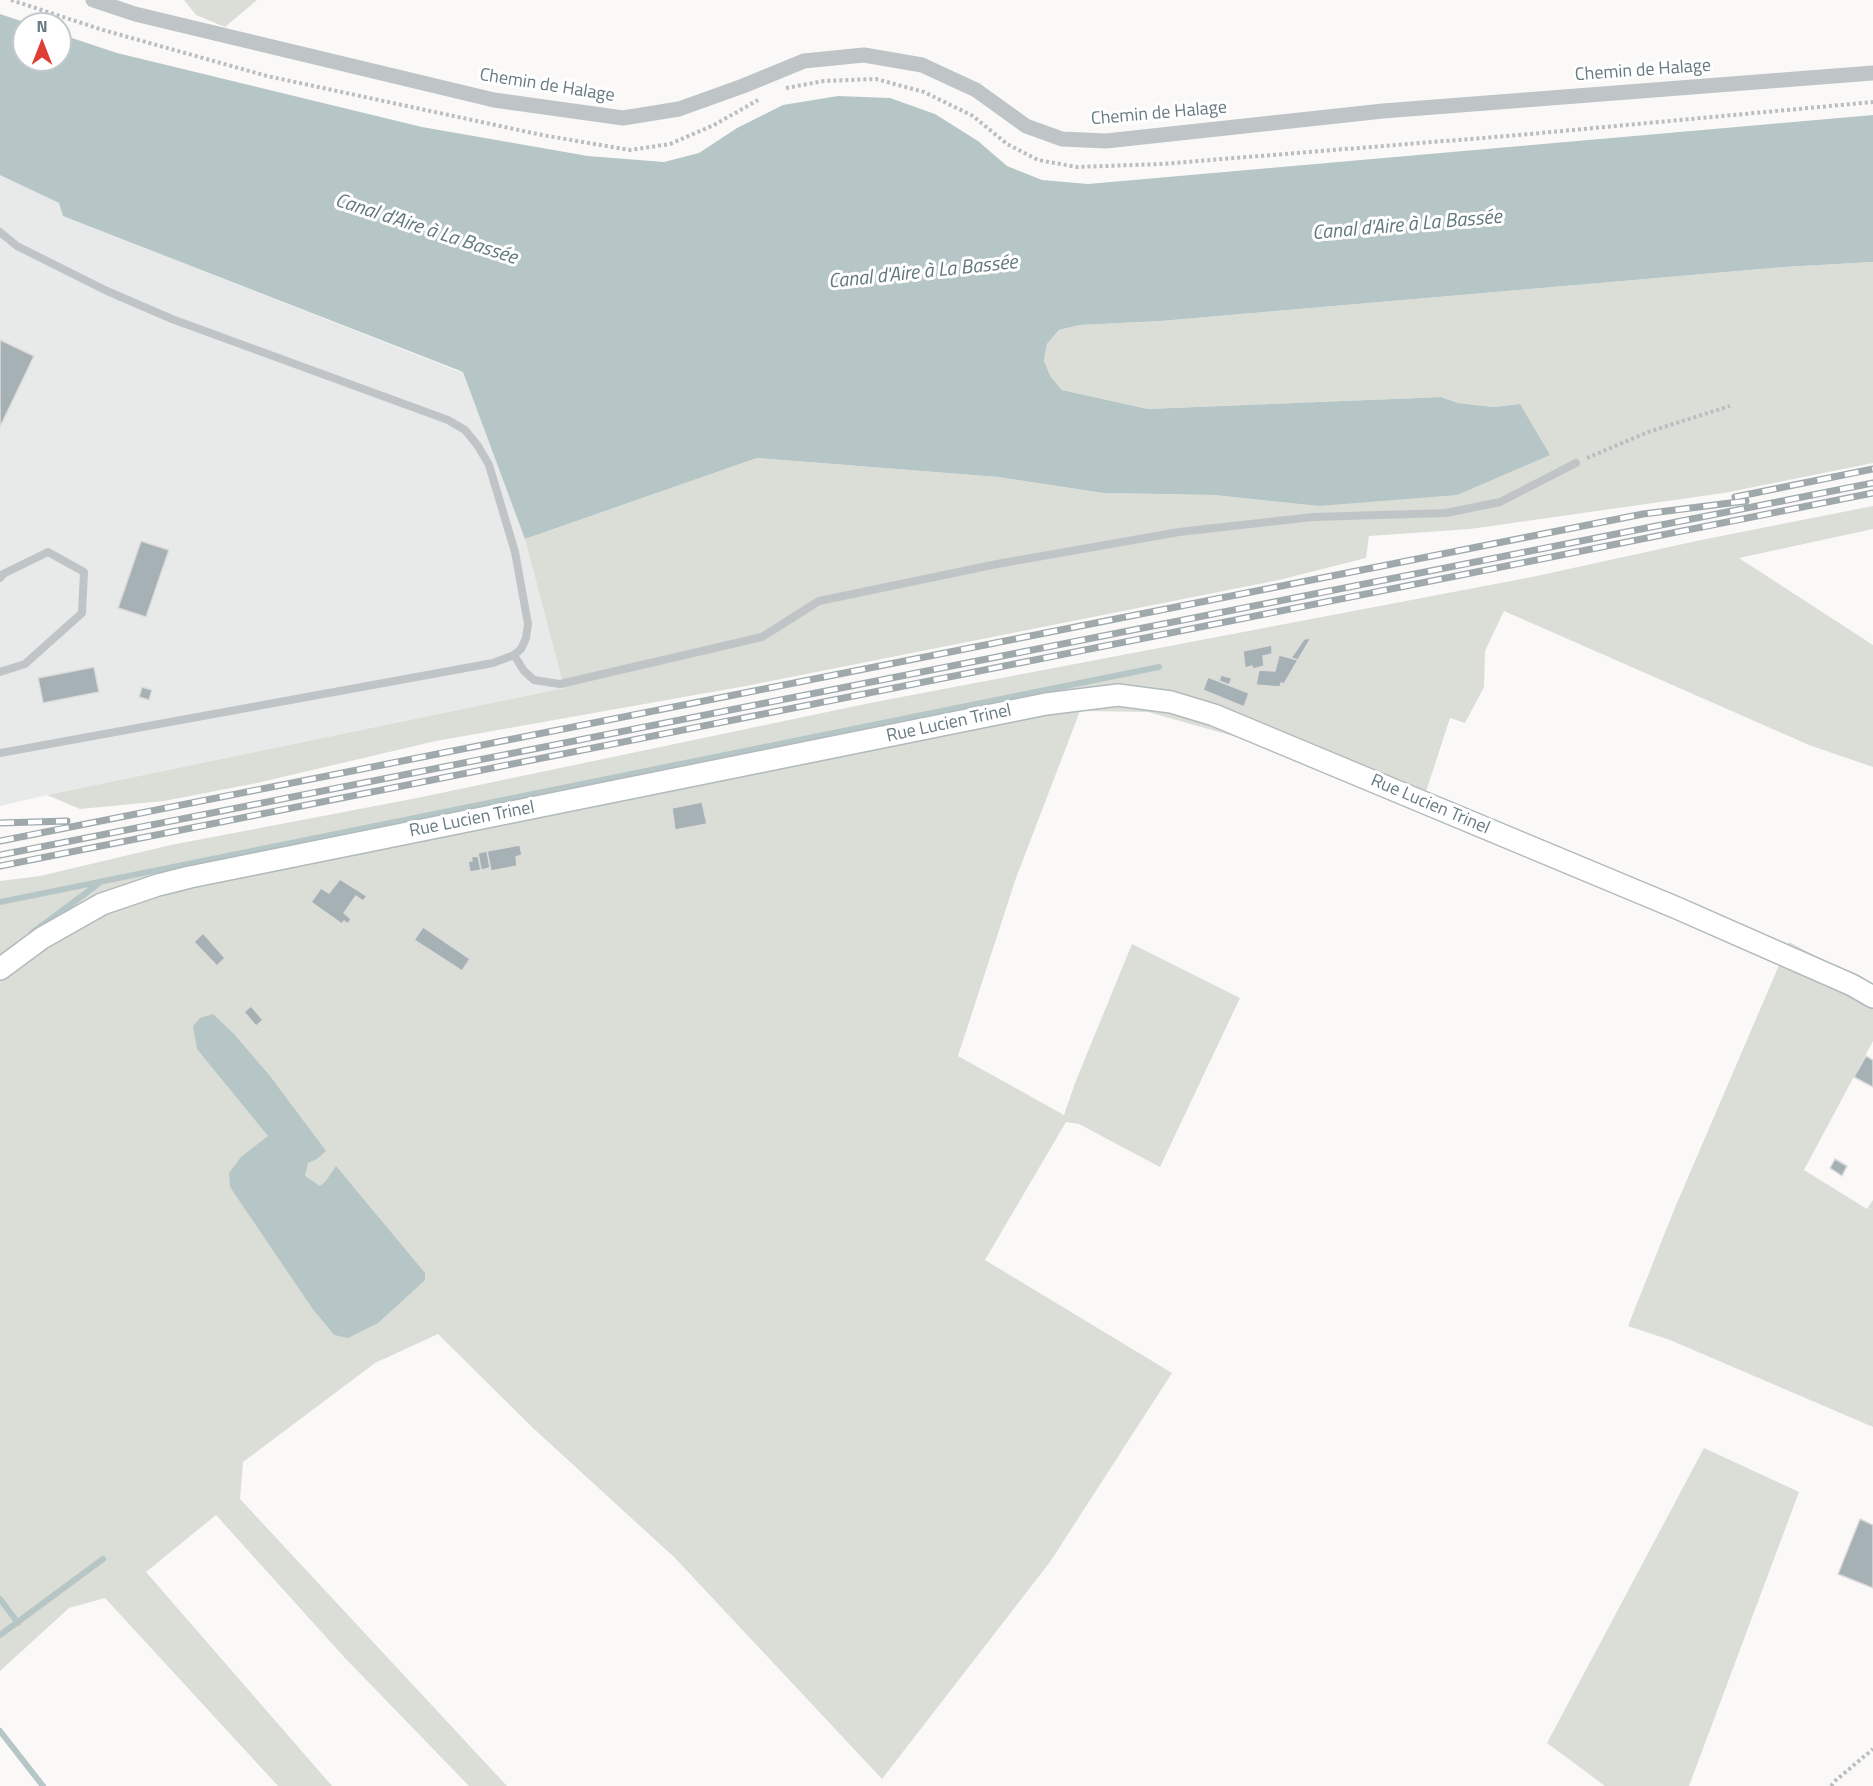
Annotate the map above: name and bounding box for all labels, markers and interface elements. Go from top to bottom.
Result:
north arrow [12,12,72,72]
text: N [36,14,48,38]
street label: Chemin de Halage [1574,55,1712,87]
street label: Chemin de Halage [478,65,616,107]
street label: Chemin de Halage [1090,97,1228,131]
water label: Canal d'Aire à La Bassée [332,189,520,271]
water label: Canal d'Aire à La Bassée [1311,206,1503,246]
water label: Canal d'Aire à La Bassée [827,251,1019,295]
street label: Rue Lucien Trinel [885,700,1013,748]
street label: Rue Lucien Trinel [1367,770,1493,840]
street label: Rue Lucien Trinel [407,797,537,843]

